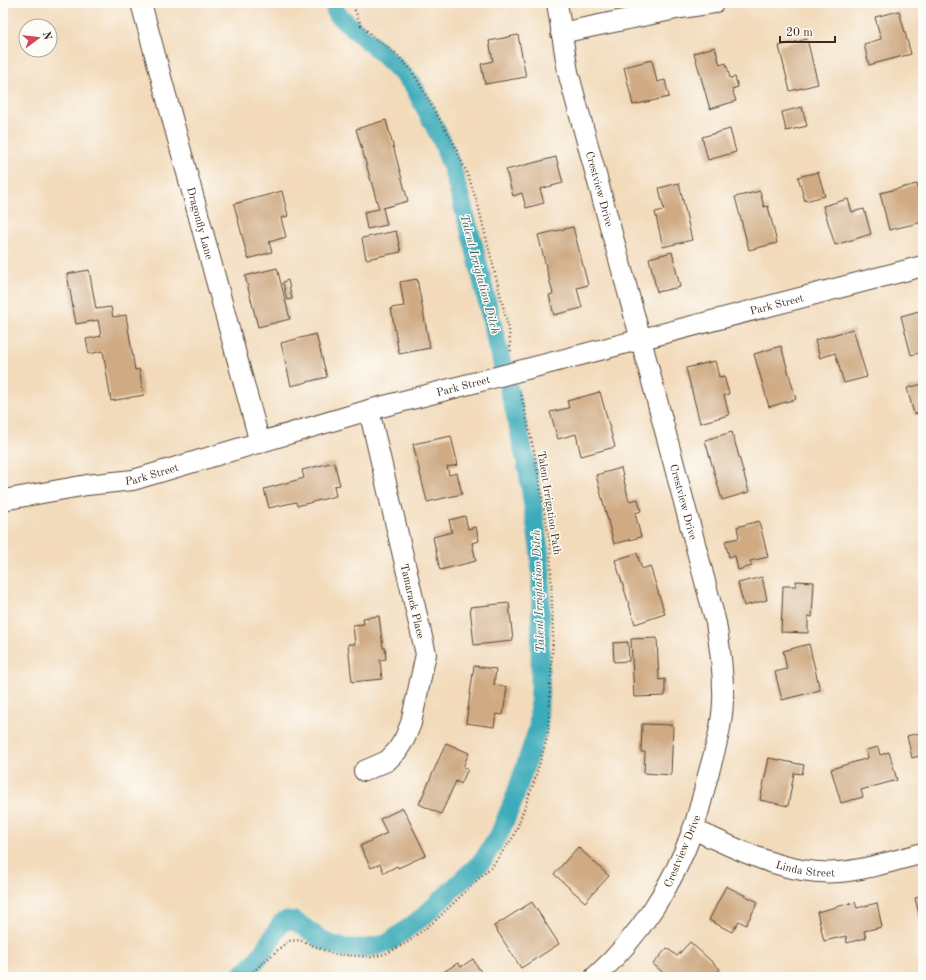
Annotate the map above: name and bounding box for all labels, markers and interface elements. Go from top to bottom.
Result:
north arrow [18,18,58,58]
scale bar [780,18,835,44]
text: 20 m [786,27,813,39]
text: N [40,30,53,42]
street label: Crestview Drive [583,150,614,228]
street label: Dragonfly Lane [184,186,214,261]
water label: Talent Irrigtation Ditch [457,213,501,335]
street label: Park Street [749,293,805,318]
street label: Park Street [436,375,492,399]
street label: Talent Irrigation Path [535,451,562,556]
street label: Park Street [125,463,180,488]
street label: Crestview Drive [667,463,698,541]
water label: Talent Irrigtation Ditch [531,529,547,653]
street label: Tamarack Place [398,563,425,640]
street label: Crestview Drive [663,814,704,889]
street label: Linda Street [774,860,835,879]

